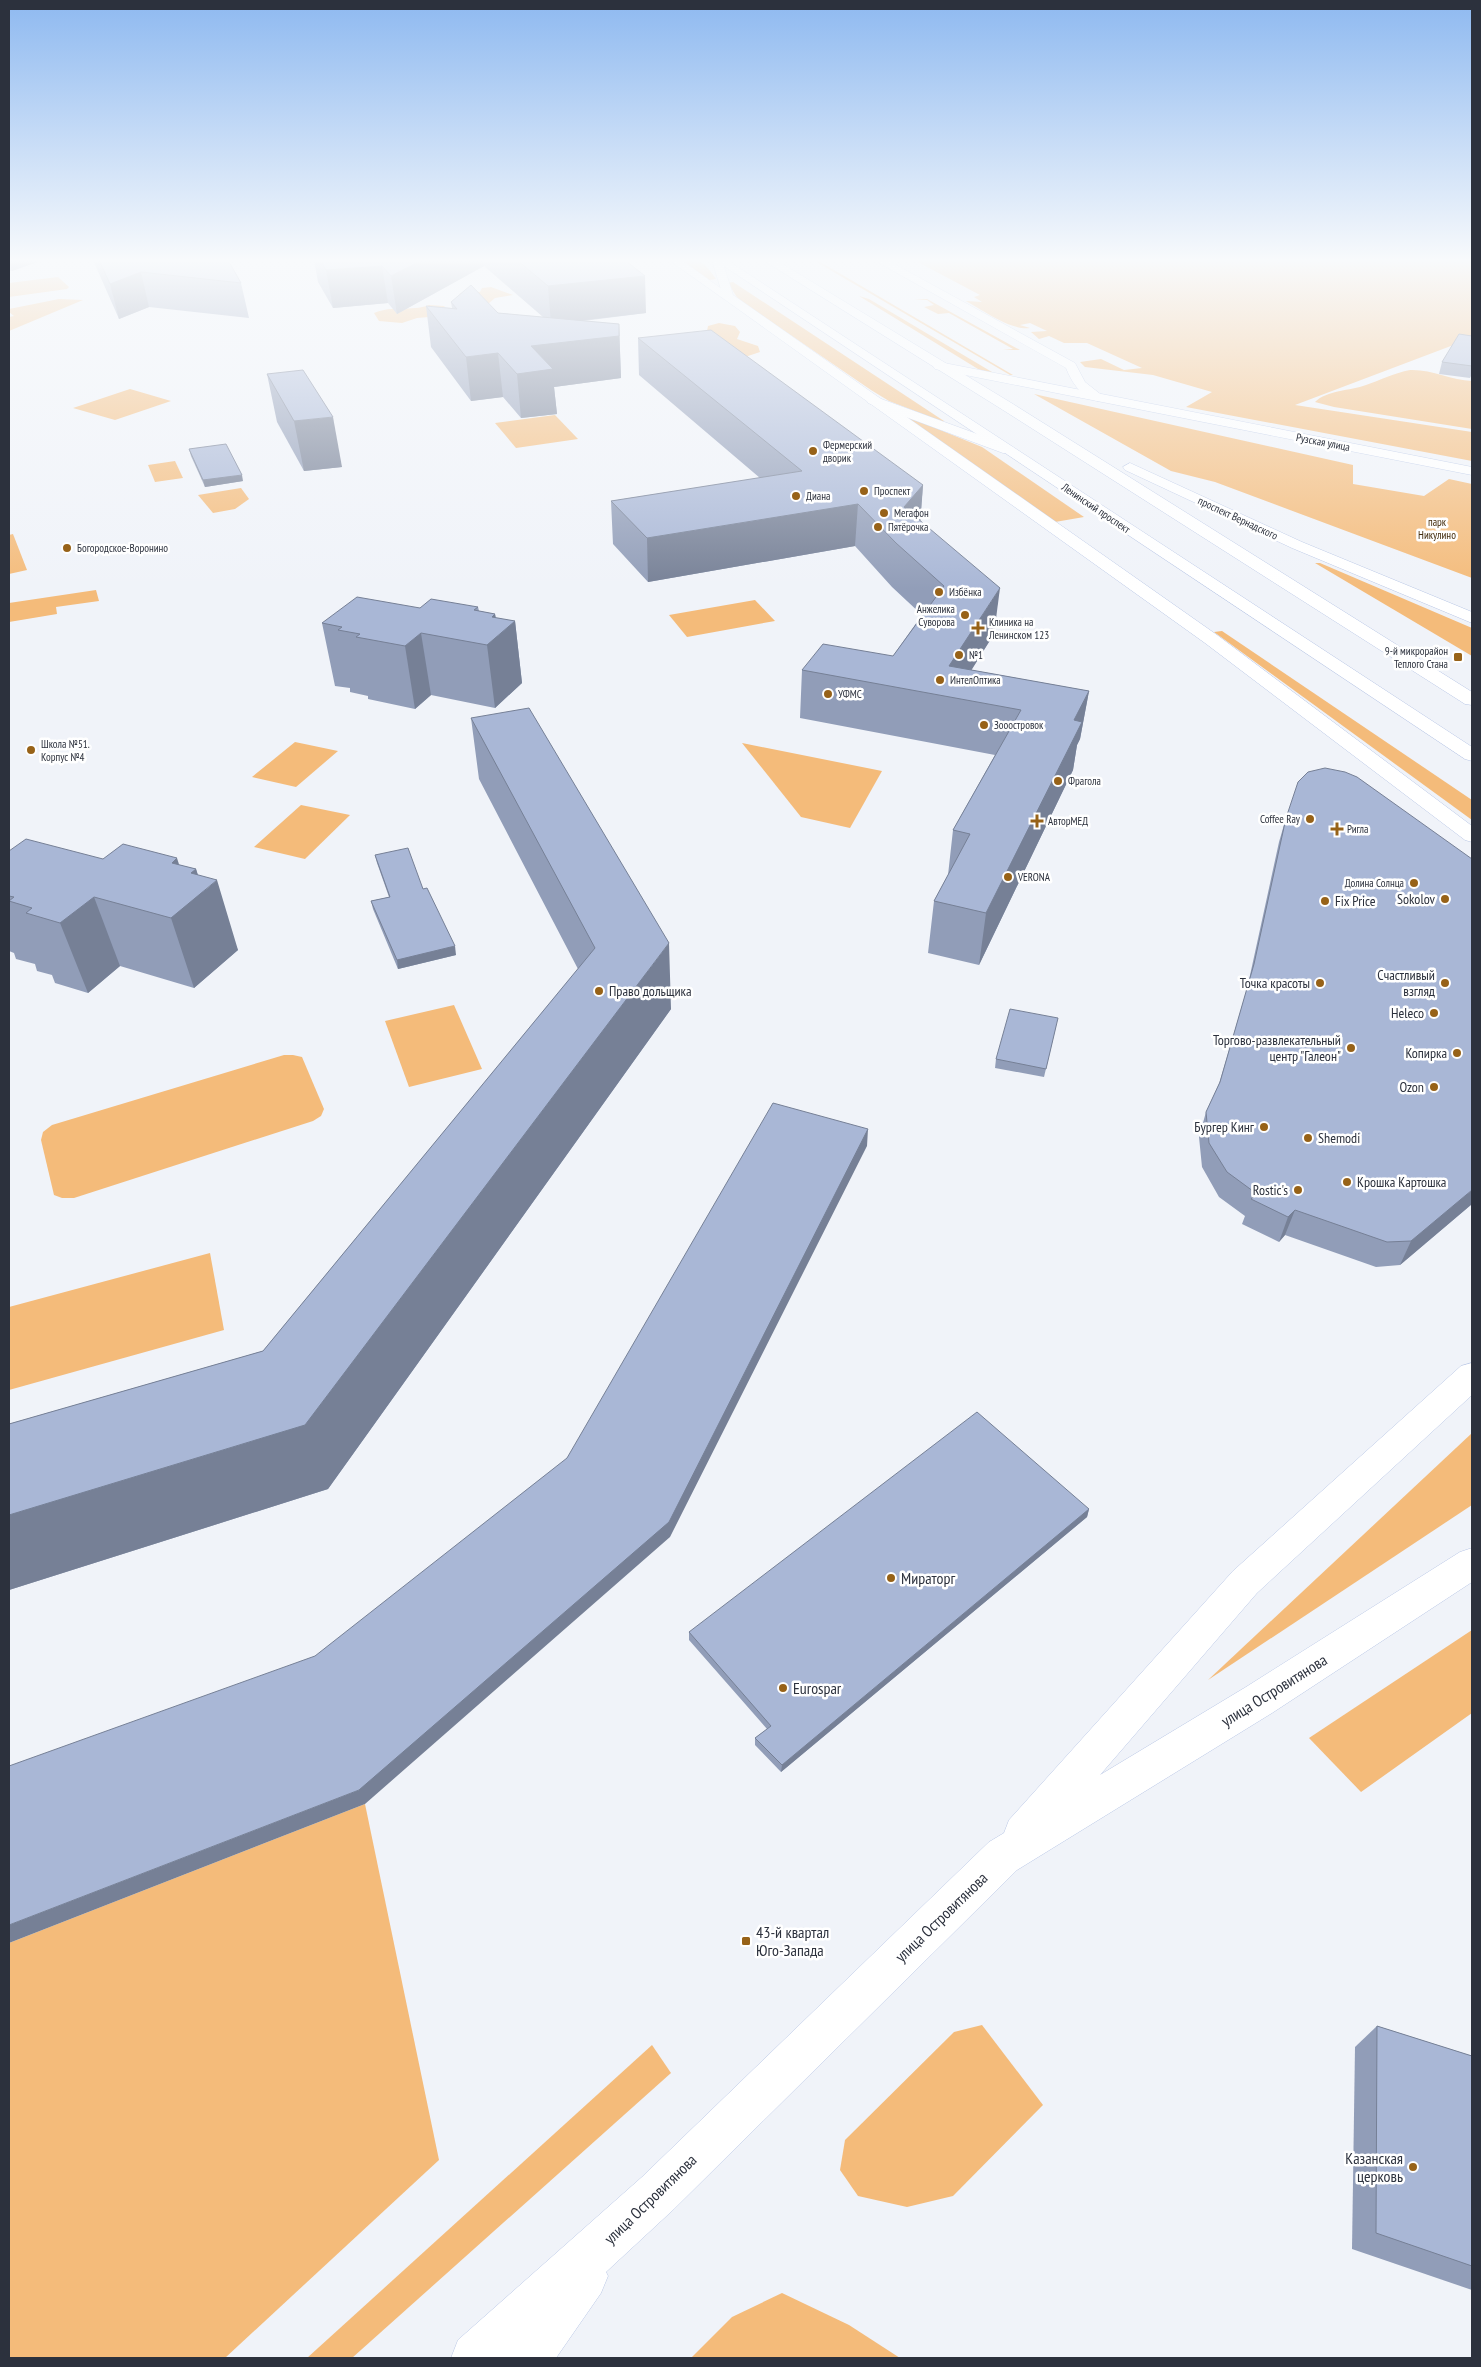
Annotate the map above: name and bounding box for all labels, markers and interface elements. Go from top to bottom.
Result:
street label: Рузская улица [1295,430,1351,454]
place label: Фермерский дворик [823,438,872,465]
marker: Фермерский дворик [807,445,819,457]
street label: Ленинский проспект [1058,479,1133,536]
place label: Проспект [874,484,911,498]
marker: Проспект [858,485,870,497]
place label: Диана [806,489,830,503]
marker: Диана [790,490,802,502]
street label: проспект Вернадского [1196,493,1280,543]
place label: Мегафон [894,506,929,520]
marker: Мегафон [878,507,890,519]
park label: парк Никулино [1418,515,1456,542]
place label: Пятёрочка [888,520,929,534]
marker: Пятёрочка [872,521,884,533]
place label: Богородское-Воронино [77,541,168,555]
marker: Богородское-Воронино [61,542,73,554]
place label: Избёнка [949,585,982,599]
marker: Избёнка [933,586,945,598]
place label: Анжелика Суворова [917,602,955,629]
marker: Анжелика Суворова [959,609,971,621]
place label: Клиника на Ленинском 123 [988,615,1049,642]
marker: Клиника на Ленинском 123 [971,621,985,635]
place label: 9-й микрорайон Теплого Стана [1385,644,1448,671]
place label: №1 [969,648,983,662]
marker: №1 [953,649,965,661]
marker: 9-й микрорайон Теплого Стана [1452,651,1464,663]
place label: ИнтелОптика [950,673,1001,687]
marker: ИнтелОптика [934,674,946,686]
place label: УФМС [838,687,862,701]
marker: УФМС [822,688,834,700]
place label: Зооостровок [994,718,1044,732]
marker: Зооостровок [978,719,990,731]
place label: Школа №51. Корпус №4 [41,737,90,764]
marker: Школа №51. Корпус №4 [25,744,37,756]
place label: Фрагола [1068,774,1101,788]
marker: Фрагола [1052,775,1064,787]
place label: Coffee Ray [1260,812,1301,826]
marker: Coffee Ray [1304,813,1316,825]
marker: АвторМЕД [1030,814,1044,828]
place label: АвторМЕД [1048,814,1088,828]
place label: Ригла [1347,822,1368,836]
marker: Ригла [1331,823,1343,835]
place label: VERONA [1017,870,1051,884]
marker: VERONA [1002,871,1014,883]
place label: Долина Солнца [1345,876,1404,890]
marker: Долина Солнца [1408,877,1420,889]
place label: Sokolov [1397,890,1436,908]
place label: Fix Price [1335,892,1376,910]
marker: Sokolov [1439,893,1451,905]
marker: Fix Price [1319,895,1331,907]
place label: Счастливый взгляд [1377,966,1435,1000]
place label: Точка красоты [1240,974,1310,992]
marker: Точка красоты [1314,977,1326,989]
marker: Счастливый взгляд [1439,977,1451,989]
place label: Право дольщика [609,982,692,1000]
marker: Право дольщика [593,985,605,997]
place label: Heleco [1391,1004,1424,1022]
marker: Heleco [1428,1007,1440,1019]
place label: Торгово-развлекательный центр "Галеон" [1213,1031,1341,1065]
marker: Торгово-развлекательный центр "Галеон" [1345,1042,1357,1054]
place label: Копирка [1405,1044,1447,1062]
marker: Копирка [1451,1047,1463,1059]
place label: Ozon [1399,1078,1424,1096]
marker: Ozon [1428,1081,1440,1093]
place label: Бургер Кинг [1194,1118,1255,1136]
marker: Бургер Кинг [1258,1121,1270,1133]
place label: Shemodi [1318,1129,1360,1147]
marker: Shemodi [1302,1132,1314,1144]
place label: Крошка Картошка [1357,1173,1446,1191]
marker: Крошка Картошка [1341,1176,1353,1188]
place label: Rostic's [1253,1181,1288,1199]
marker: Rostic's [1292,1184,1304,1196]
place label: Мираторг [901,1568,955,1588]
marker: Мираторг [885,1572,897,1584]
street label: улица Островитянова [1217,1649,1331,1731]
place label: Eurospar [793,1678,842,1698]
marker: Eurospar [777,1682,789,1694]
street label: улица Островитянова [891,1868,991,1966]
place label: 43-й квартал Юго-Запада [756,1922,829,1960]
marker: 43-й квартал Юго-Запада [740,1935,752,1947]
place label: Казанская церковь [1345,2148,1403,2186]
street label: улица Островитянова [600,2150,700,2248]
marker: Казанская церковь [1407,2161,1419,2173]

